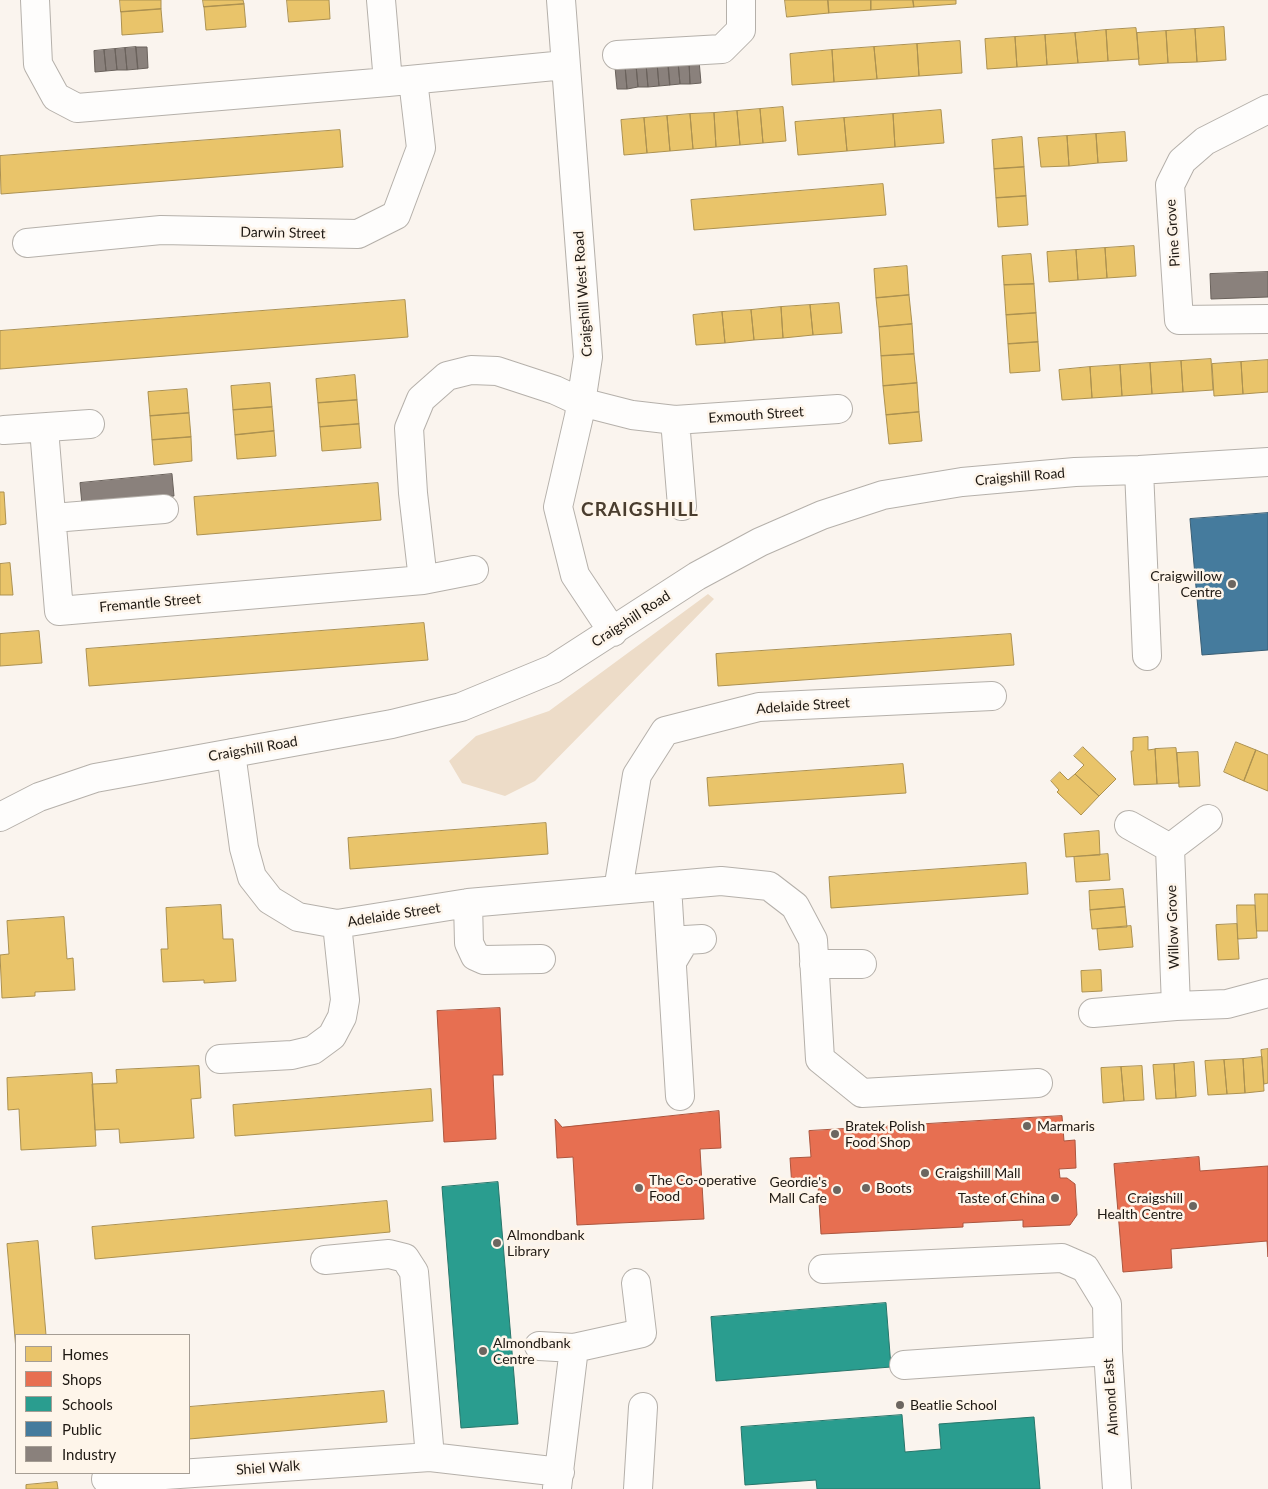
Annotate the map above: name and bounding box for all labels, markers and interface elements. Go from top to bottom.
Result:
street label: Pine Grove [1162,199,1184,267]
street label: Darwin Street [240,224,326,242]
street label: Craigshill West Road [570,231,596,357]
street label: Exmouth Street [708,403,804,427]
street label: Craigshill Road [974,465,1066,489]
district label: CRAIGSHILL [580,499,700,521]
place label: Craigwillow Centre [1150,568,1222,600]
marker: Craigwillow Centre [1226,578,1238,590]
street label: Craigshill Road [589,587,673,651]
street label: Fremantle Street [99,590,201,616]
street label: Adelaide Street [756,694,850,718]
street label: Craigshill Road [207,733,299,765]
street label: Willow Grove [1163,885,1183,969]
street label: Adelaide Street [346,899,442,931]
place label: Bratek Polish Food Shop [845,1118,925,1150]
place label: Marmaris [1037,1118,1095,1134]
marker: Marmaris [1021,1120,1033,1132]
marker: Bratek Polish Food Shop [829,1128,841,1140]
place label: Craigshill Mall [935,1165,1021,1181]
marker: Craigshill Mall [919,1167,931,1179]
place label: The Co-operative Food [649,1172,756,1204]
place label: Geordie's Mall Cafe [769,1174,827,1206]
place label: Boots [876,1180,912,1196]
marker: The Co-operative Food [633,1182,645,1194]
marker: Boots [860,1182,872,1194]
marker: Geordie's Mall Cafe [831,1184,843,1196]
place label: Taste of China [958,1190,1045,1206]
place label: Craigshill Health Centre [1097,1190,1183,1222]
marker: Taste of China [1049,1192,1061,1204]
marker: Craigshill Health Centre [1187,1200,1199,1212]
place label: Almondbank Library [507,1227,585,1260]
marker: Almondbank Library [491,1237,503,1249]
legend [15,1334,190,1474]
place label: Almondbank Centre [493,1335,571,1368]
text: Homes [62,1345,108,1363]
marker: Almondbank Centre [477,1345,489,1357]
street label: Almond East [1100,1358,1122,1436]
text: Shops [62,1370,102,1388]
text: Schools [62,1395,113,1413]
place label: Beatlie School [910,1397,997,1413]
marker: Beatlie School [894,1399,906,1411]
text: Public [62,1420,102,1438]
text: Industry [62,1445,116,1463]
street label: Shiel Walk [235,1457,301,1479]

